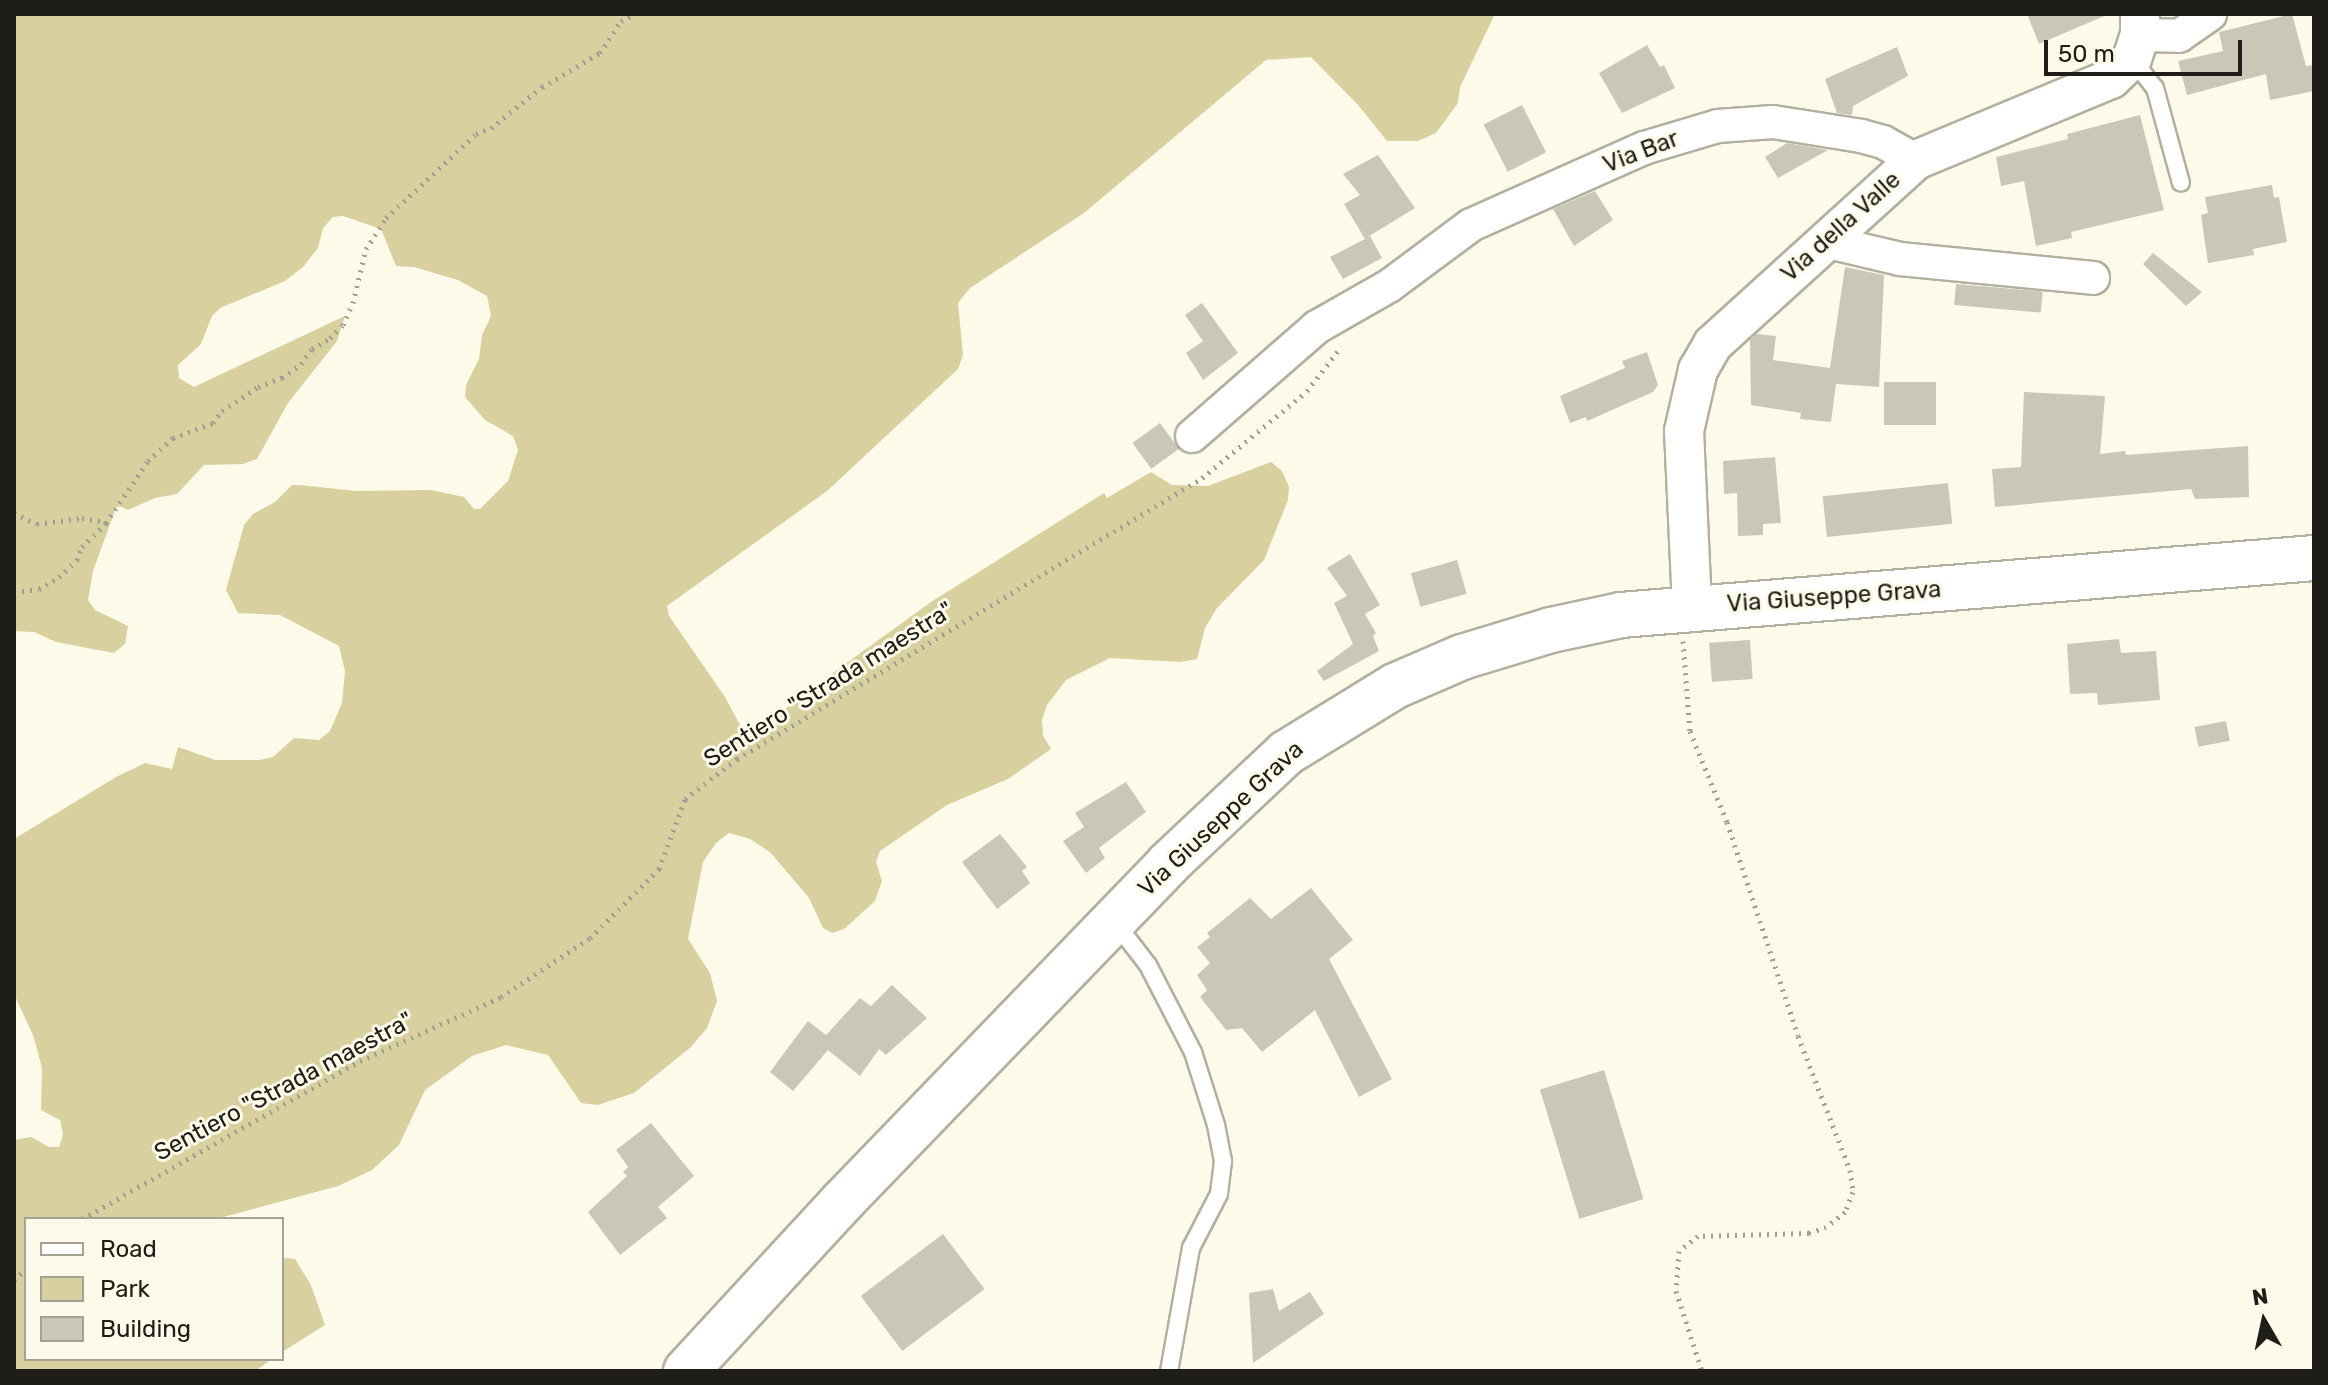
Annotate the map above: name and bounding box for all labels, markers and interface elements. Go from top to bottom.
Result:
scale bar [2048,24,2246,74]
text: 50 m [2058,40,2115,68]
street label: Via Bar [1599,124,1683,180]
street label: Via della Valle [1775,166,1907,288]
street label: Via Giuseppe Grava [1726,575,1942,619]
street label: Sentiero "Strada maestra" [699,596,959,774]
street label: Via Giuseppe Grava [1133,735,1309,903]
street label: Sentiero "Strada maestra" [150,1006,418,1168]
legend [24,1217,284,1361]
text: Road [100,1235,157,1263]
text: Park [100,1275,150,1303]
north arrow [2224,1281,2304,1361]
text: N [2250,1282,2270,1311]
text: Building [100,1315,191,1343]

